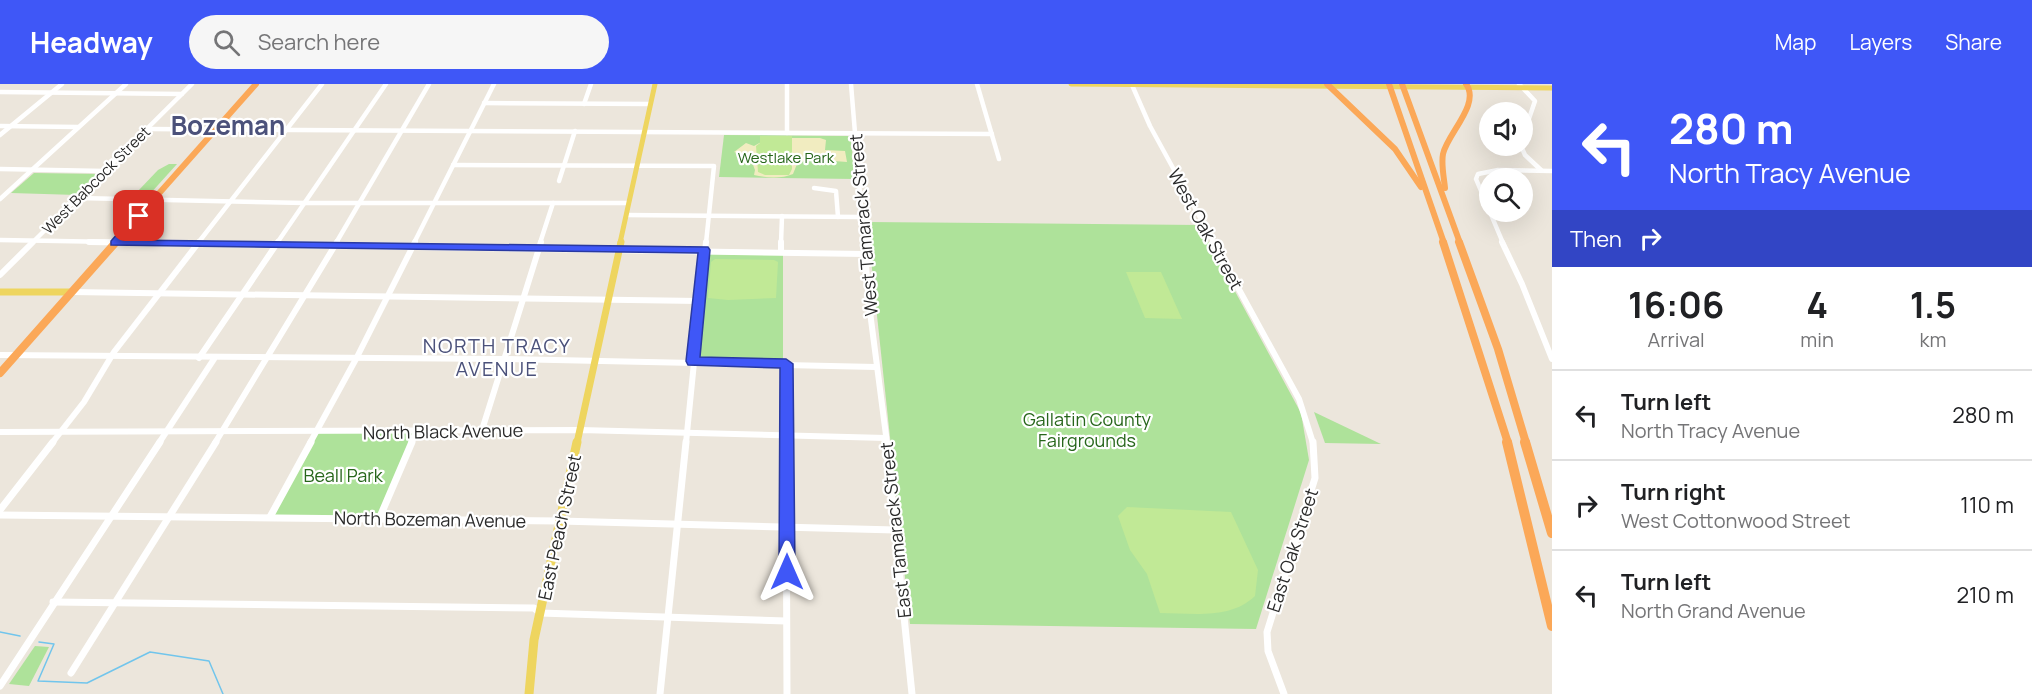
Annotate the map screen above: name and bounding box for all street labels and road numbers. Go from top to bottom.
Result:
street label: West Babcock Street [37,121,155,239]
street label: West Tamarack Street [843,133,883,317]
street label: West Oak Street [1163,164,1249,294]
street label: North Black Avenue [363,418,523,444]
street label: East Tamarack Street [874,441,916,619]
street label: East Peach Street [532,452,586,602]
street label: East Oak Street [1261,485,1323,615]
street label: North Bozeman Avenue [334,505,526,533]

